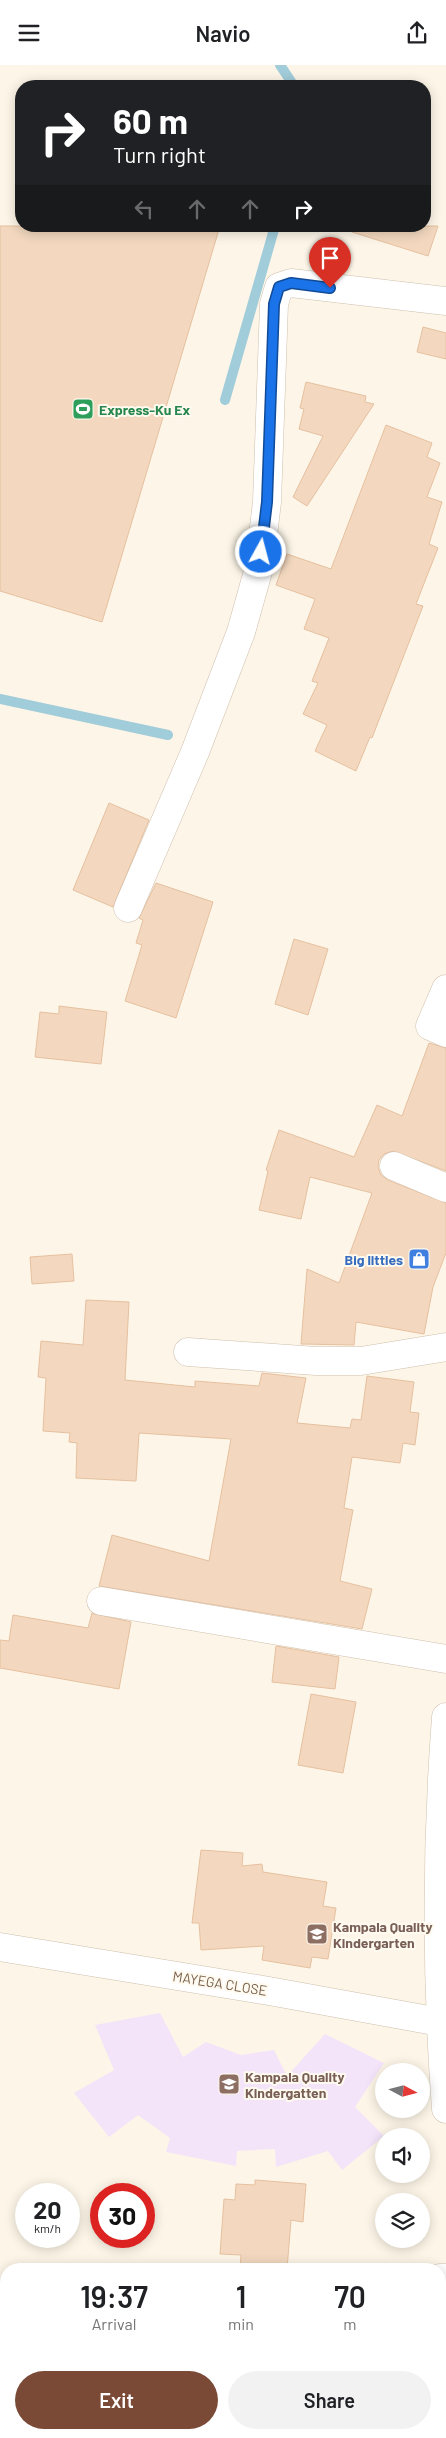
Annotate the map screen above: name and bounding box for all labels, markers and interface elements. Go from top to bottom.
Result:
icon: menu [15,19,43,47]
icon: share [403,19,431,47]
text: Navio [196,20,250,46]
text: 60 m [113,99,188,141]
icon: right [30,100,95,165]
text: Turn right [113,141,206,167]
icon: left [130,195,158,223]
icon: ahead [183,195,211,223]
icon: ahead [236,195,264,223]
icon: right [289,195,317,223]
pin [309,237,351,288]
icon: arrive [316,244,344,272]
sports icon: Express-Ku Ex [71,397,95,421]
place label: Express-Ku Ex [99,401,190,418]
position arrow [234,525,286,577]
shop icon: Big littles [407,1247,431,1271]
place label: Big littles [345,1251,403,1268]
place label: Kampala Quality Kindergarten [333,1918,432,1951]
school or university icon: Kampala Quality Kindergarten [305,1922,329,1946]
street label: MAYEGA CLOSE [172,1967,268,1999]
north arrow [375,2063,430,2117]
map controls [375,2063,430,2248]
place label: Kampala Quality Kindergatten [245,2068,344,2101]
school or university icon: Kampala Quality Kindergatten [217,2072,241,2096]
button: sound [375,2128,430,2183]
speed limit sign: 30 [90,2183,155,2248]
button: layers [375,2193,430,2248]
text: 20 [33,2194,62,2224]
text: km/h [34,2221,61,2235]
text: 19:37 [80,2278,148,2314]
text: 1 [236,2278,246,2314]
text: 70 [334,2278,366,2314]
text: Arrival [92,2314,136,2333]
text: min [228,2314,254,2333]
text: m [343,2314,357,2333]
button: Exit [15,2371,218,2429]
button: Share [228,2371,431,2429]

